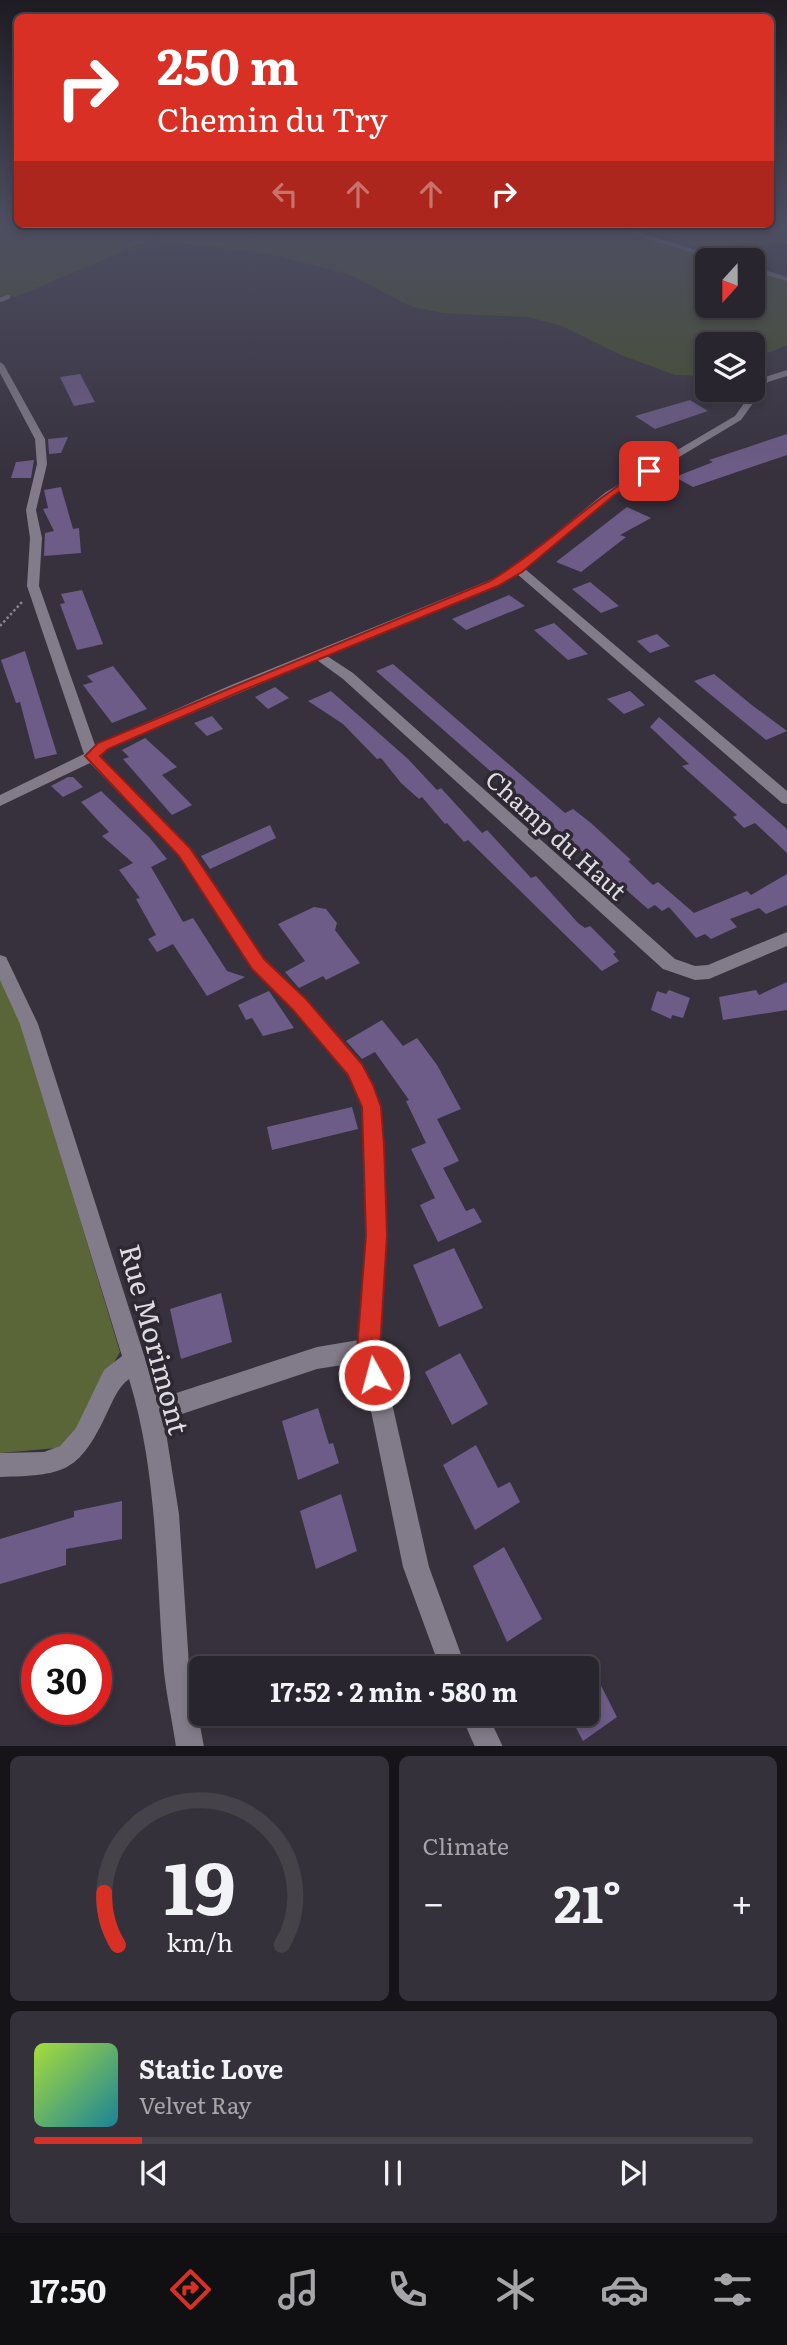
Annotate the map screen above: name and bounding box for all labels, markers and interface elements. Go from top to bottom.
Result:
text: 250 m [157,27,299,100]
icon: right [42,42,133,133]
text: Chemin du Try [157,94,388,142]
icon: left [266,175,304,213]
icon: ahead [339,175,377,213]
icon: ahead [412,175,450,213]
icon: right [485,175,523,213]
north arrow [695,248,765,318]
map controls [695,248,765,402]
button: layers [695,332,765,402]
pin [619,441,679,501]
icon: arrive [630,452,668,490]
street label: Champ du Haut [479,761,635,907]
street label: Rue Morimont [110,1239,202,1439]
position arrow [337,1338,411,1412]
speed limit sign: 30 [21,1634,112,1725]
text: 17:52 · 2 min · 580 m [270,1671,518,1710]
text: Climate [423,1828,509,1862]
text: 19 [163,1829,235,1937]
text: 21° [554,1862,622,1939]
text: − [423,1872,445,1929]
text: + [731,1872,753,1929]
text: km/h [166,1922,233,1959]
text: Static Love [139,2048,283,2087]
text: Velvet Ray [139,2087,251,2121]
icon: previous [135,2154,173,2192]
icon: pause [374,2154,412,2192]
icon: next [614,2154,652,2192]
text: 17:50 [30,2265,107,2313]
icon: directions [166,2265,215,2314]
icon: music [274,2265,323,2314]
icon: phone [383,2265,432,2314]
icon: climate [491,2265,540,2314]
icon: car [600,2265,649,2314]
icon: filters [708,2265,757,2314]

